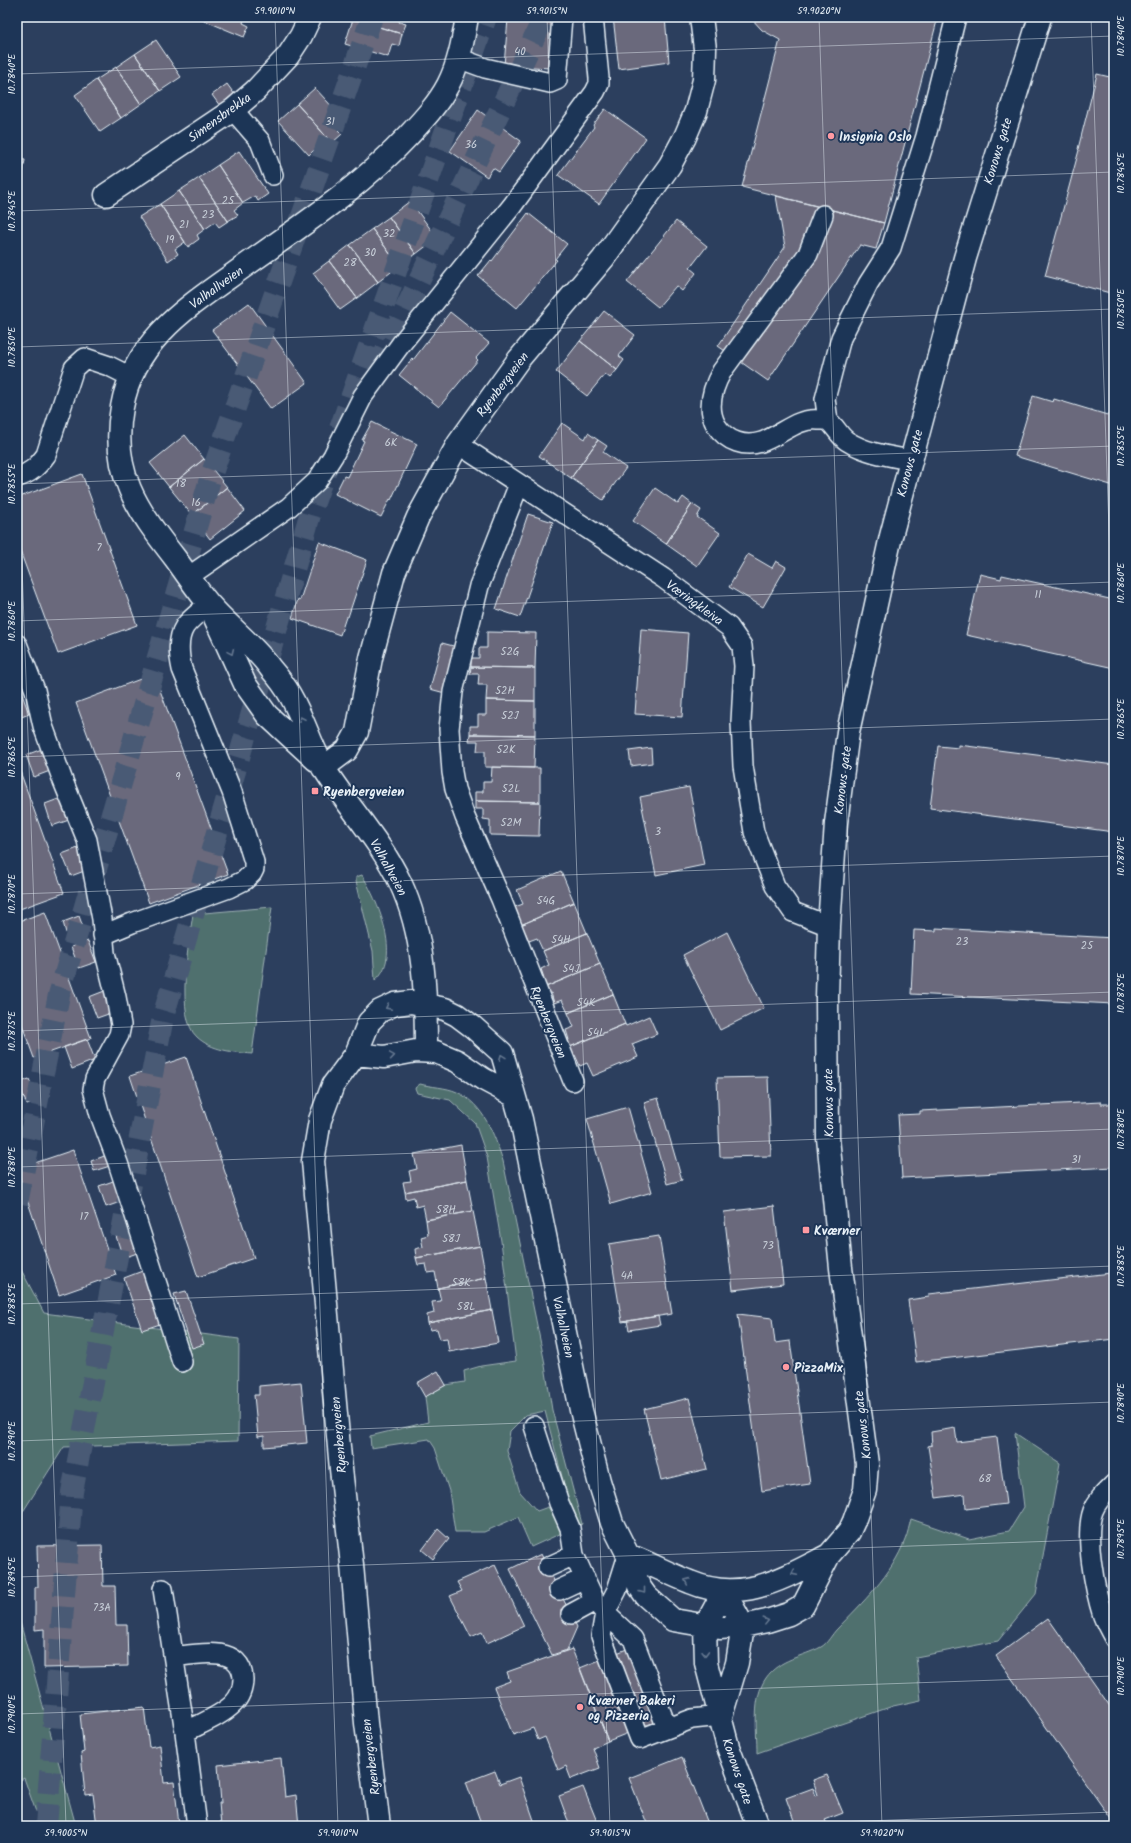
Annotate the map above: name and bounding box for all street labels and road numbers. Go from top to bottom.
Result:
street label: Simensbrekka [184,88,256,148]
street label: Konows gate [978,115,1019,188]
street label: Valhallveien [185,261,249,315]
street label: Ryenbergveien [472,348,535,422]
street label: Konows gate [891,427,930,499]
street label: Væringkleiva [661,575,727,631]
street label: Konows gate [829,744,858,816]
street label: Valhallveien [363,835,412,900]
street label: Ryenbergveien [523,983,572,1062]
street label: Konows gate [818,1068,841,1138]
street label: Valhallveien [546,1294,579,1360]
street label: Konows gate [849,1389,878,1460]
street label: Ryenbergveien [326,1396,353,1474]
street label: Ryenbergveien [356,1717,387,1796]
street label: Konows gate [715,1735,758,1808]

